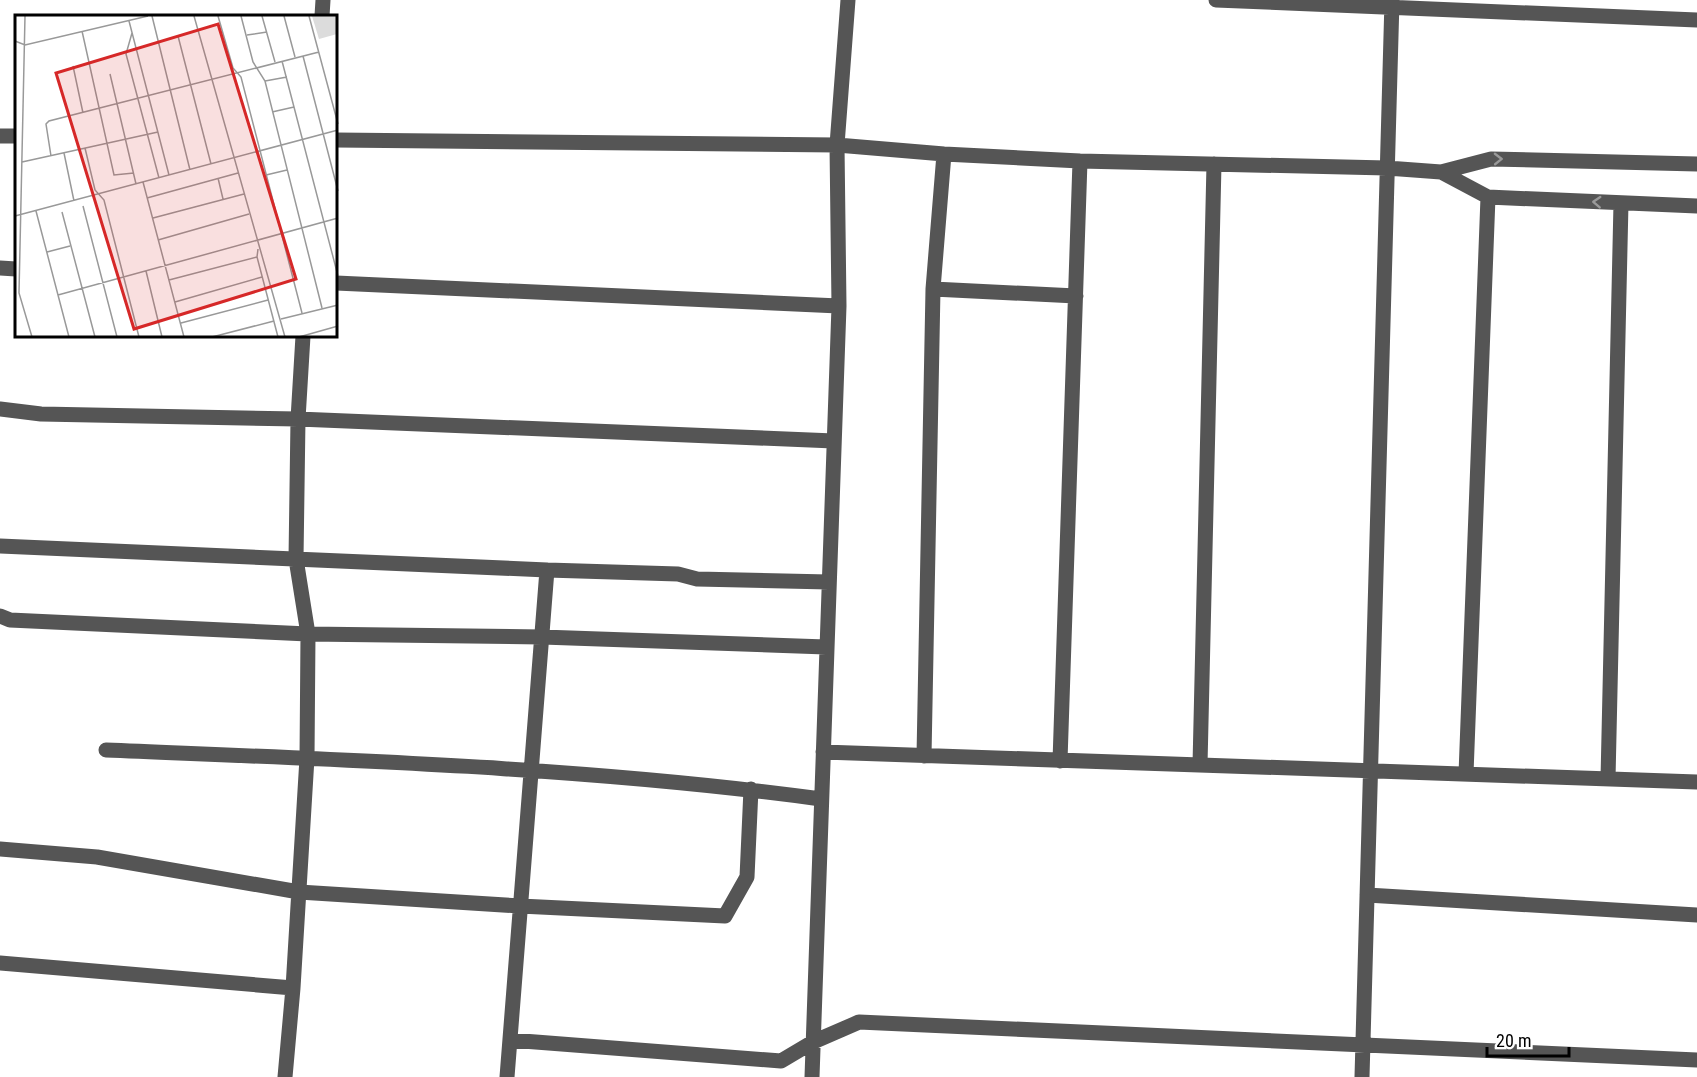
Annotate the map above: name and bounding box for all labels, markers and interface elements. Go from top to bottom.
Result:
inset map [15,15,338,338]
one-way arrow [1494,153,1503,165]
one-way arrow [1592,196,1601,209]
scale bar [1487,1020,1570,1058]
text: 20 m [1496,1030,1531,1051]

